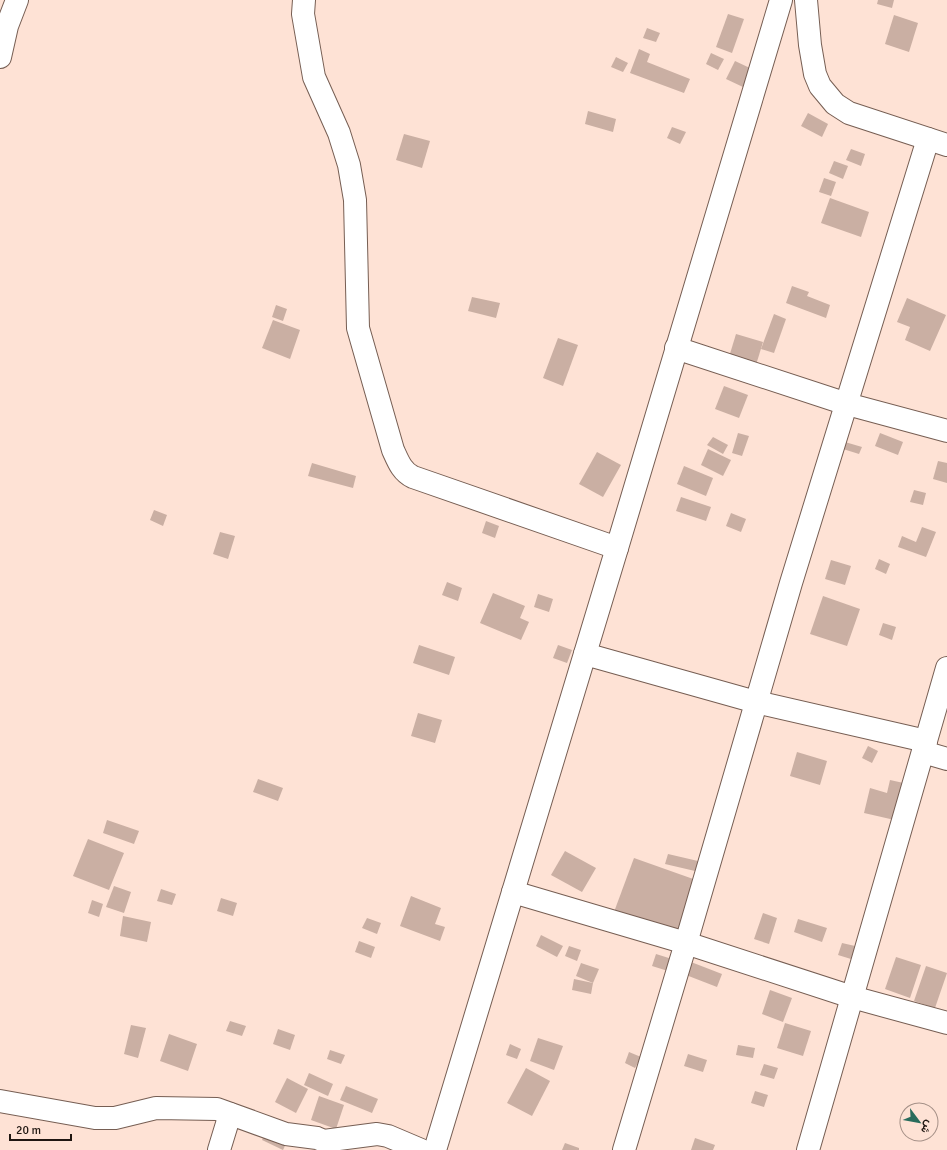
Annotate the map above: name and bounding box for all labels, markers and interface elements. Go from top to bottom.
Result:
north arrow [899,1102,939,1142]
scale bar [10,1116,71,1142]
text: ش [918,1118,936,1136]
text: 20 m [16,1123,41,1138]

